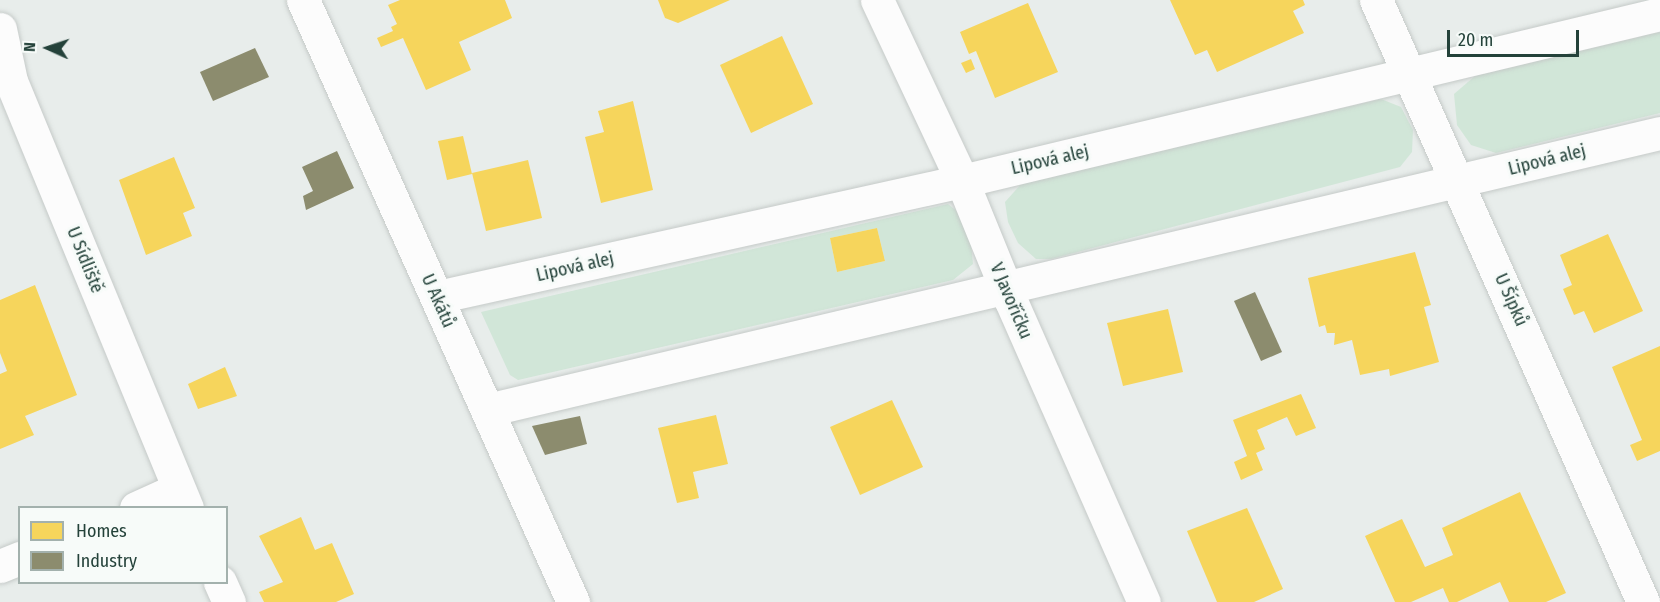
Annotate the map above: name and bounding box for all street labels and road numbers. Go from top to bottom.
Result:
street label: Lipová alej [1506,140,1588,180]
street label: Lipová alej [1009,141,1091,179]
street label: U Sídliště [62,224,108,296]
street label: Lipová alej [534,248,616,286]
street label: V Javoříčku [985,260,1037,342]
street label: U Šípků [1490,270,1532,330]
street label: U Akátů [417,271,459,331]

